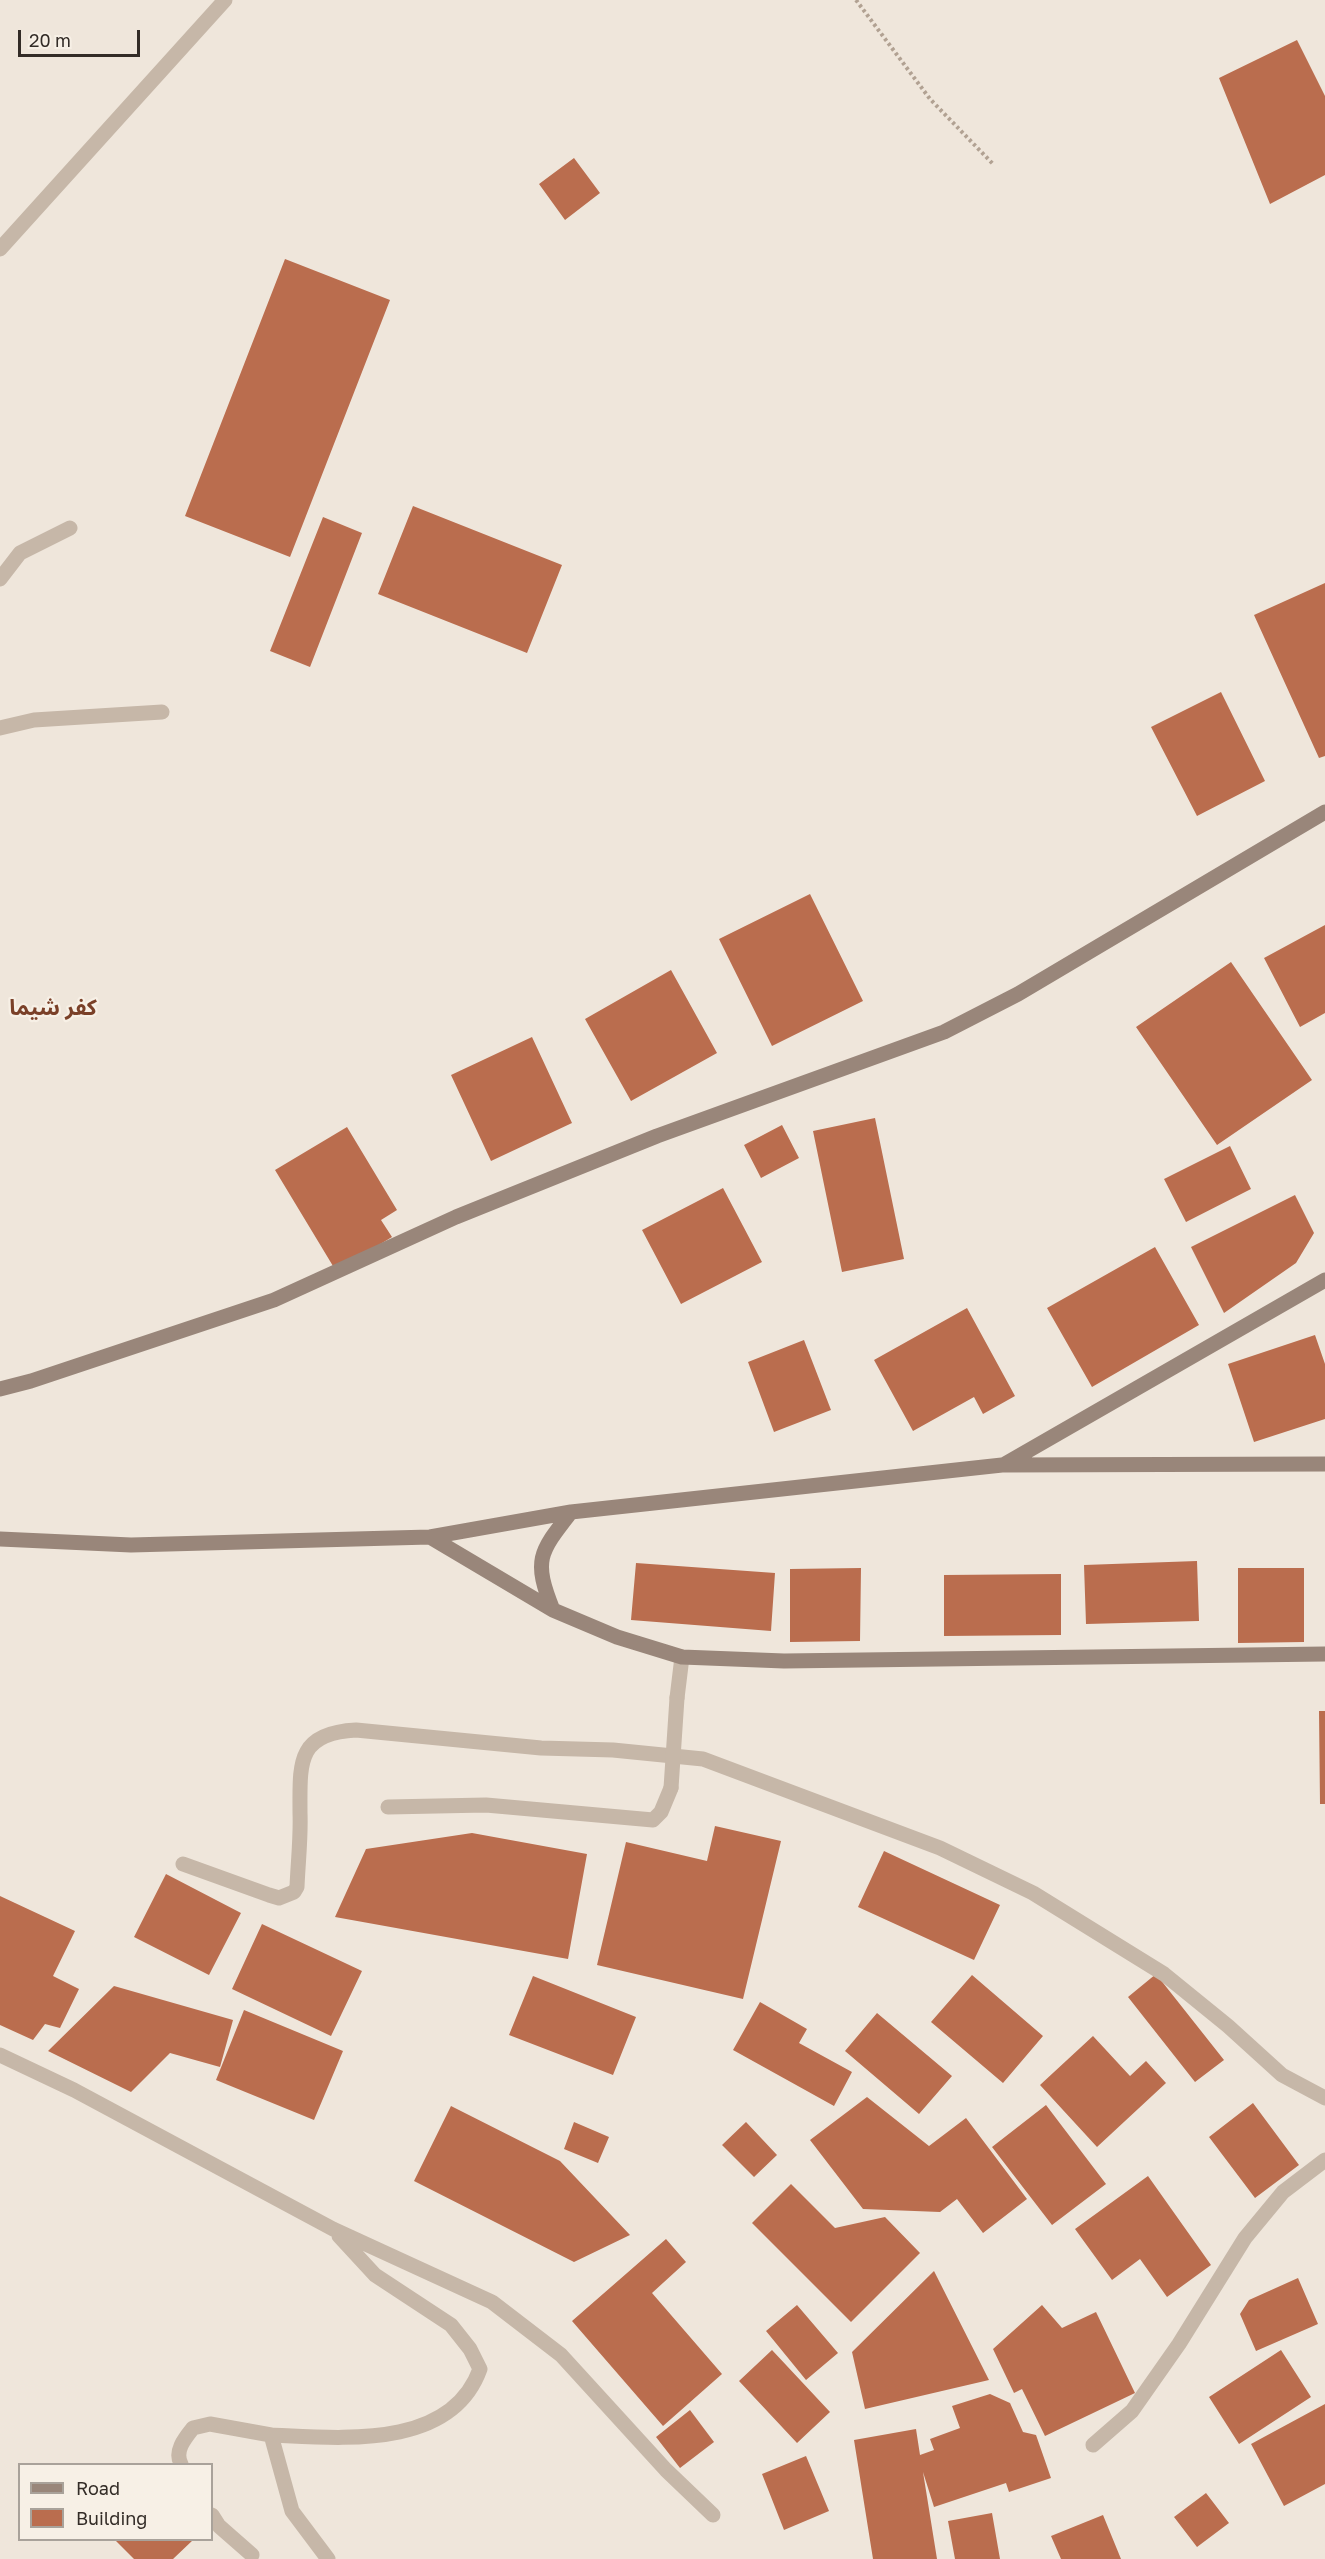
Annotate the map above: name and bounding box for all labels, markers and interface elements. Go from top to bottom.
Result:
scale bar [21,18,142,56]
text: 20 m [29,29,71,51]
district label: كفر شيما [9,995,97,1021]
legend [18,2463,213,2541]
text: Road [76,2477,120,2499]
text: Building [76,2507,147,2529]

